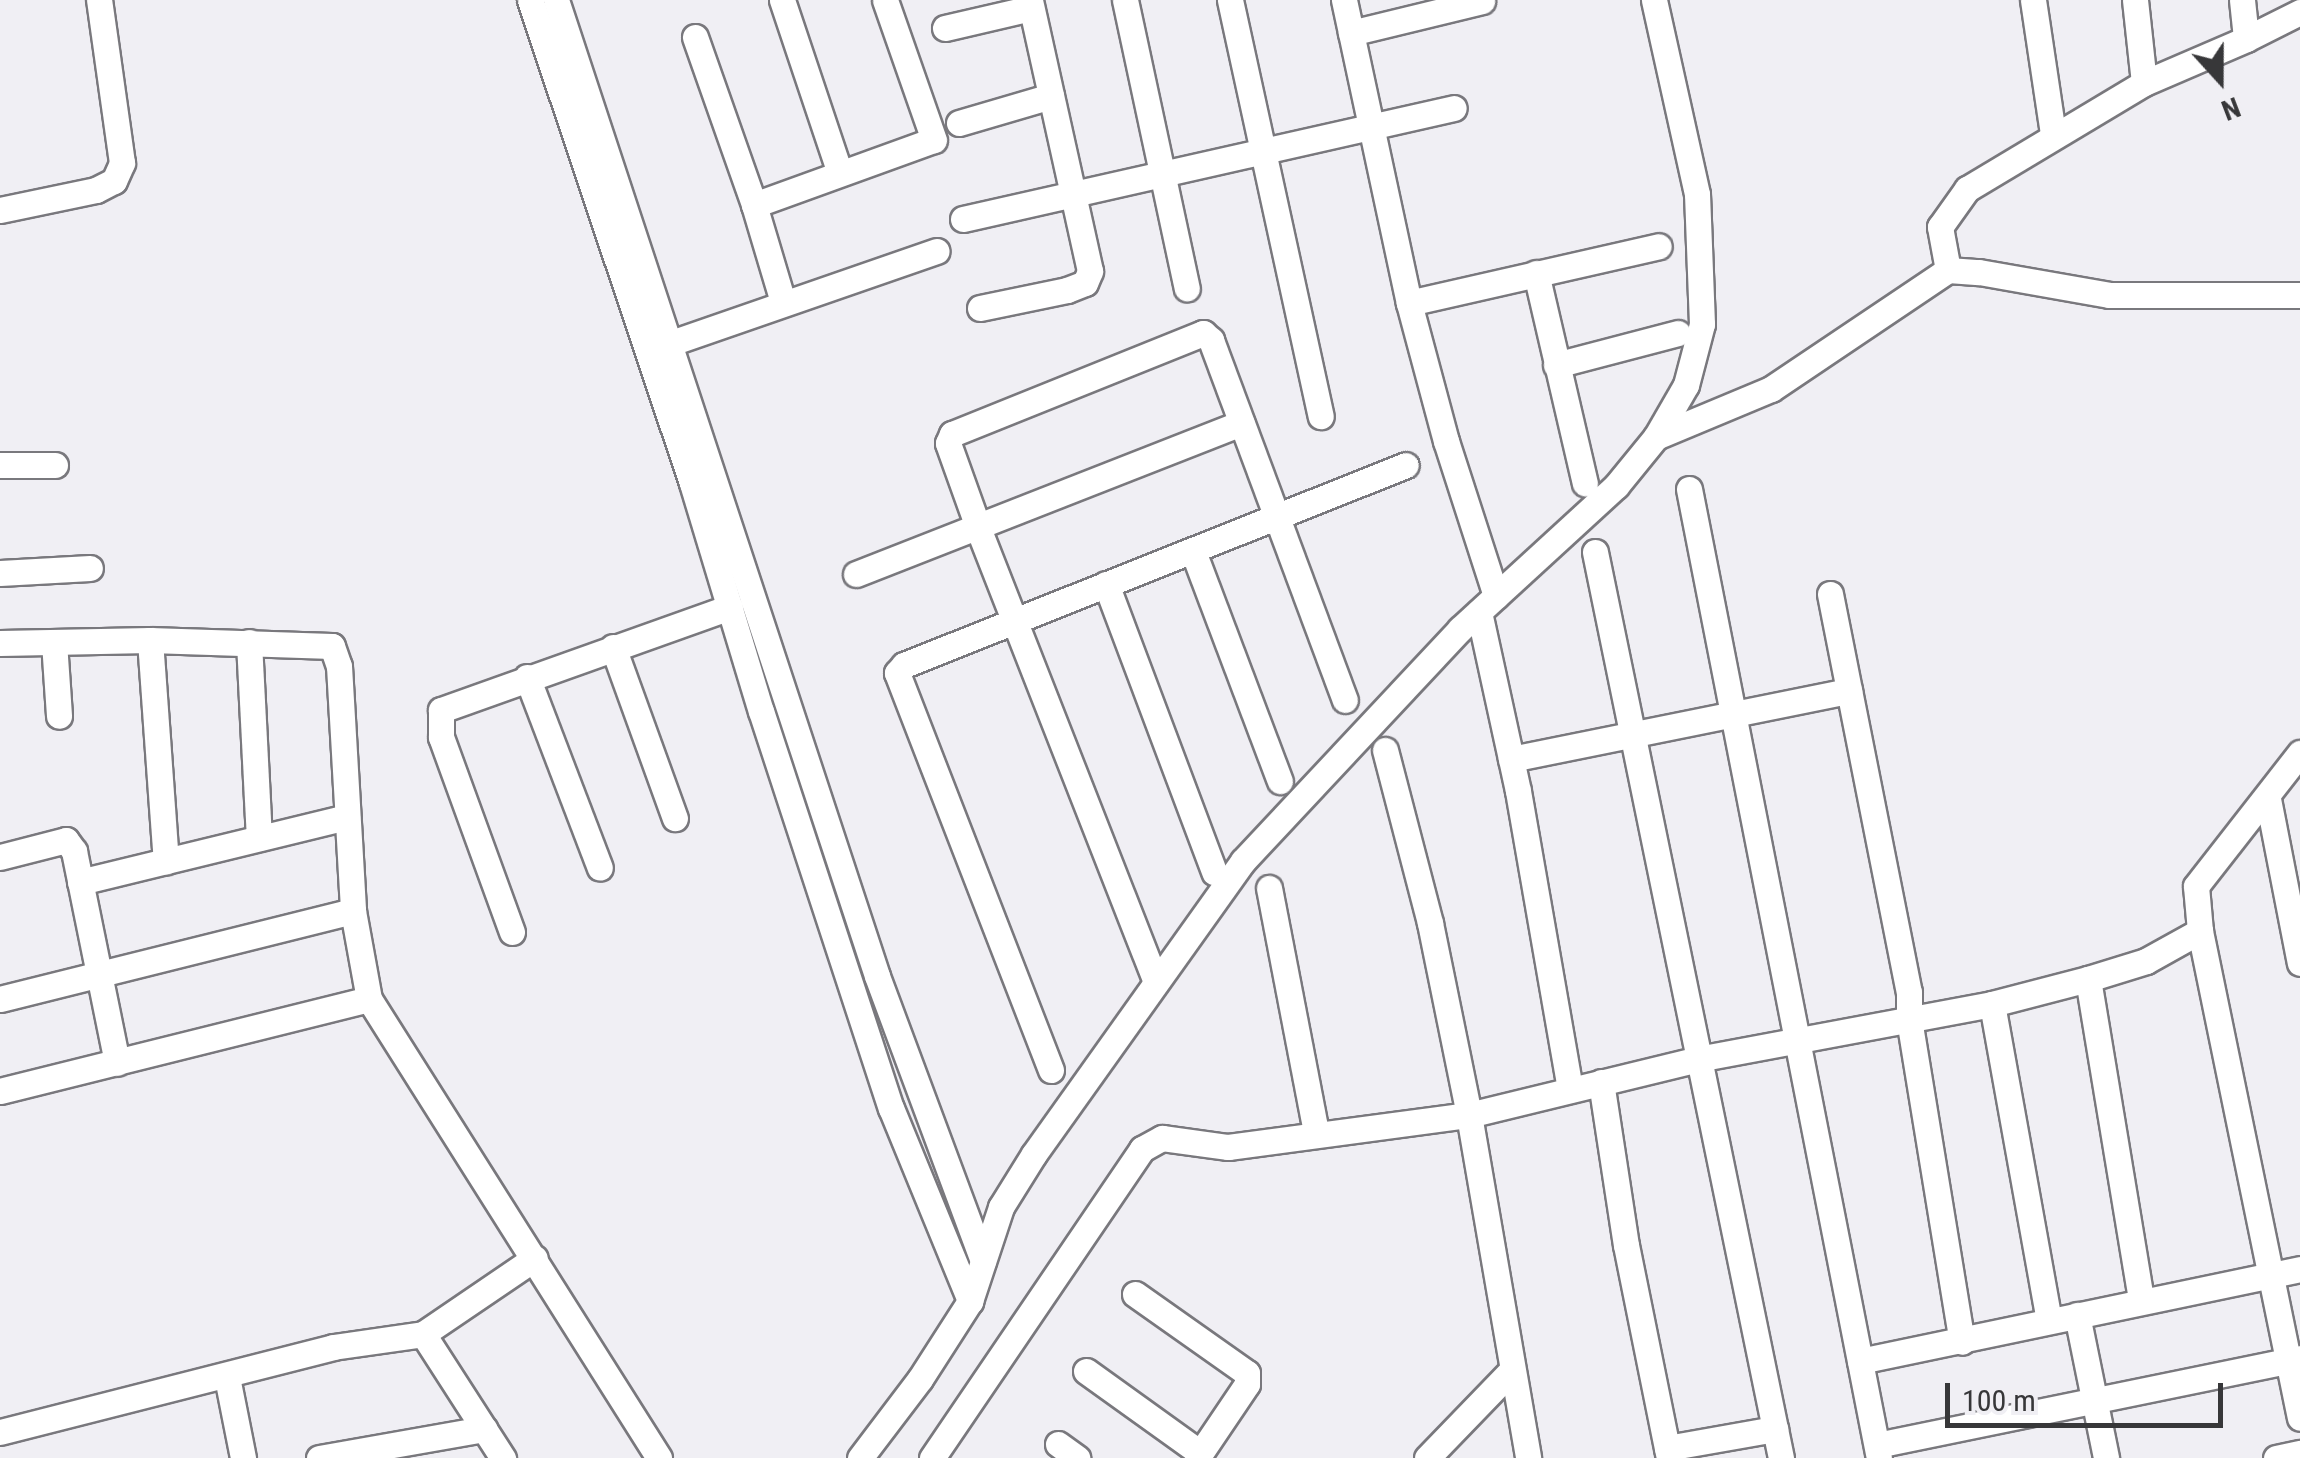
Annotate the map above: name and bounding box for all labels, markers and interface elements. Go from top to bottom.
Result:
north arrow [2170,30,2270,130]
text: N [2217,90,2245,127]
scale bar [1950,1363,2228,1425]
text: 100 m [1962,1383,2036,1418]

